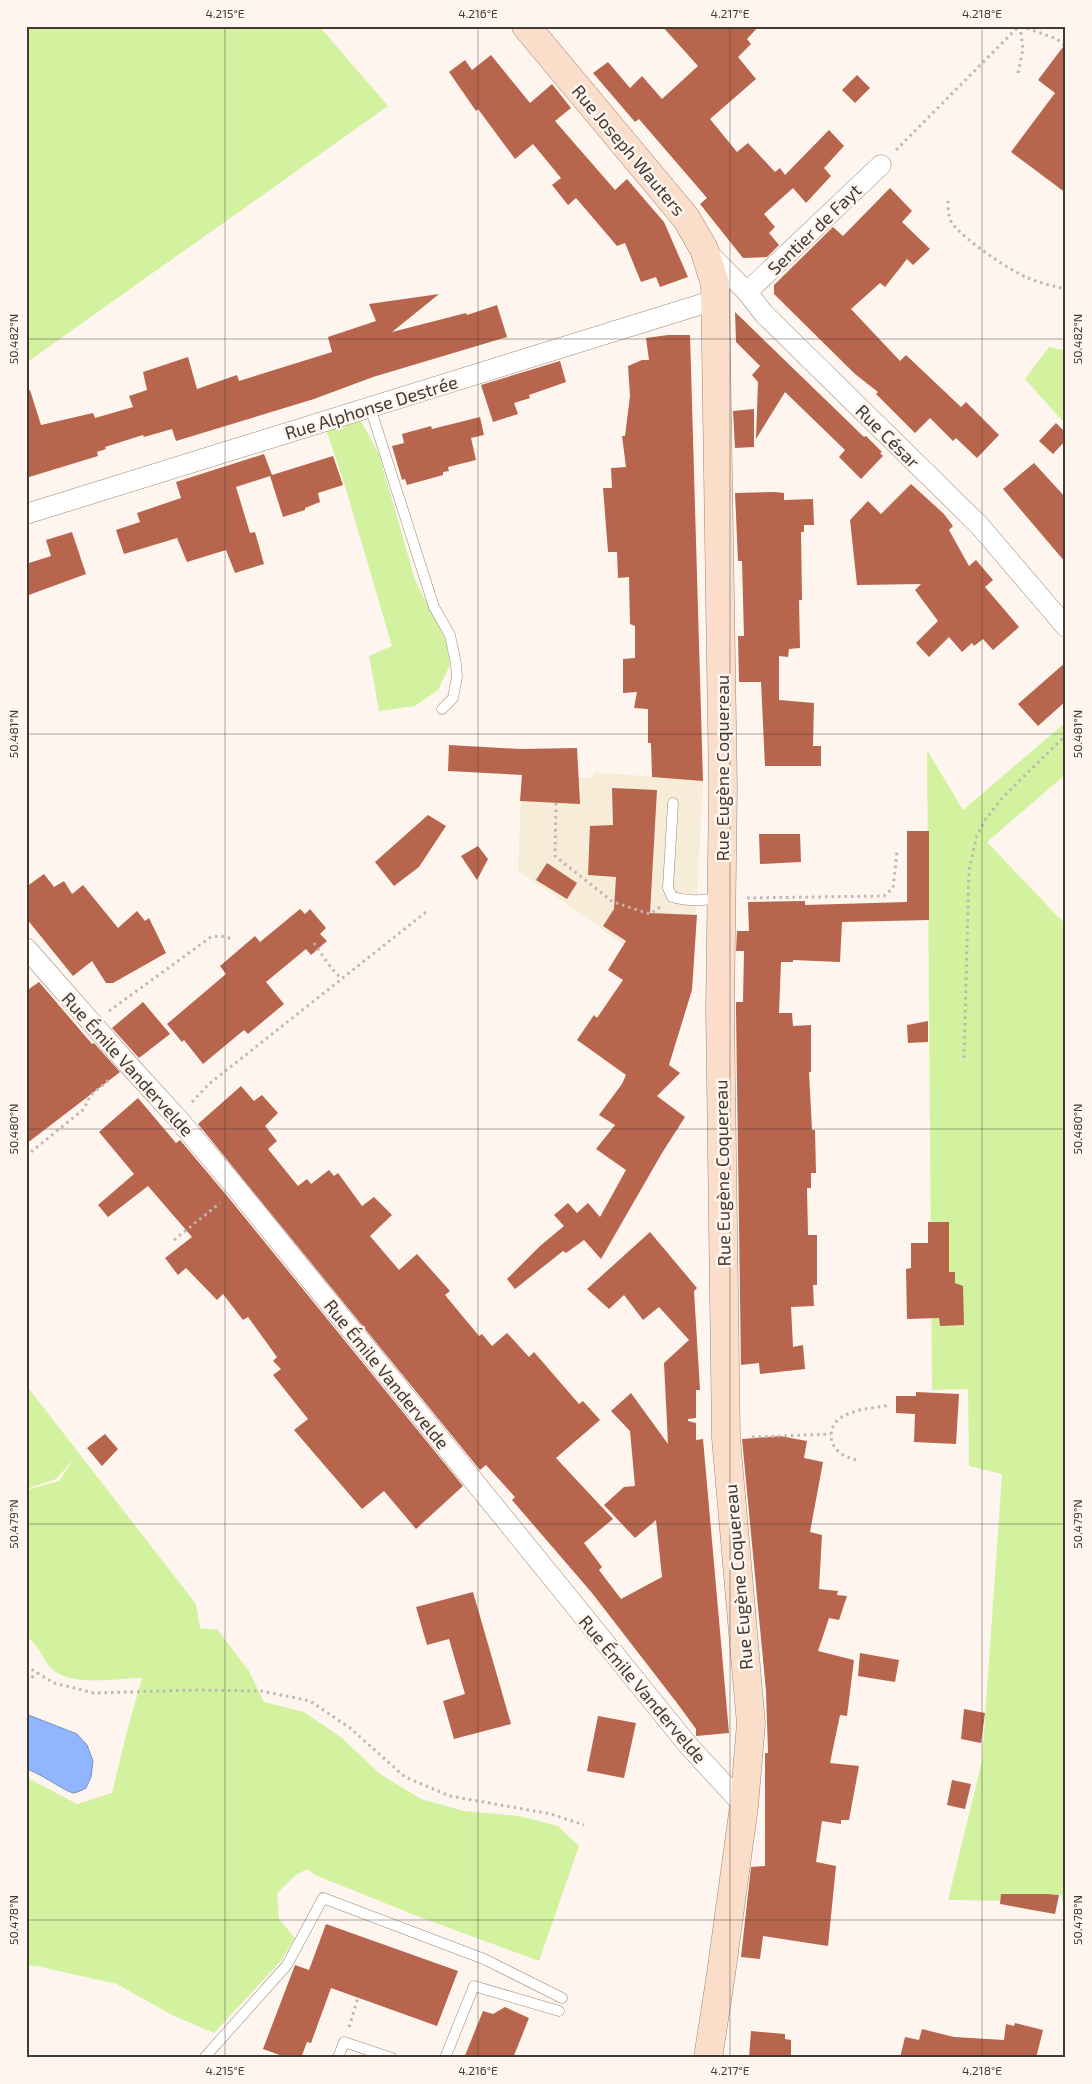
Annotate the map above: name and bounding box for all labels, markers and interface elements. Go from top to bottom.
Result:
text: 4.215°E [205,6,245,20]
text: 4.216°E [458,6,498,20]
text: 4.217°E [711,6,750,20]
text: 4.218°E [962,6,1002,20]
street label: Rue Joseph Wauters [568,80,690,220]
street label: Sentier de Fayt [763,179,865,279]
text: 50.482°N [6,314,20,364]
text: 50.482°N [1070,314,1084,364]
street label: Rue Alphonse Destrée [282,370,460,444]
street label: Rue César [852,400,924,472]
street label: Rue Eugène Coquereau [711,675,733,861]
text: 50.481°N [6,710,20,758]
text: 50.481°N [1070,710,1084,758]
street label: Rue Émile Vandervelde [57,987,199,1141]
street label: Rue Eugène Coquereau [709,1079,735,1267]
text: 50.480°N [6,1103,20,1155]
text: 50.480°N [1070,1103,1084,1155]
street label: Rue Émile Vandervelde [320,1295,454,1453]
street label: Rue Eugène Coquereau [719,1483,757,1671]
text: 50.479°N [6,1499,20,1549]
text: 50.479°N [1070,1499,1084,1549]
street label: Rue Émile Vandervelde [575,1611,711,1767]
text: 50.478°N [6,1895,20,1945]
text: 50.478°N [1070,1895,1084,1945]
text: 4.215°E [205,2063,245,2077]
text: 4.216°E [458,2063,498,2077]
text: 4.217°E [711,2063,750,2077]
text: 4.218°E [962,2063,1002,2077]

